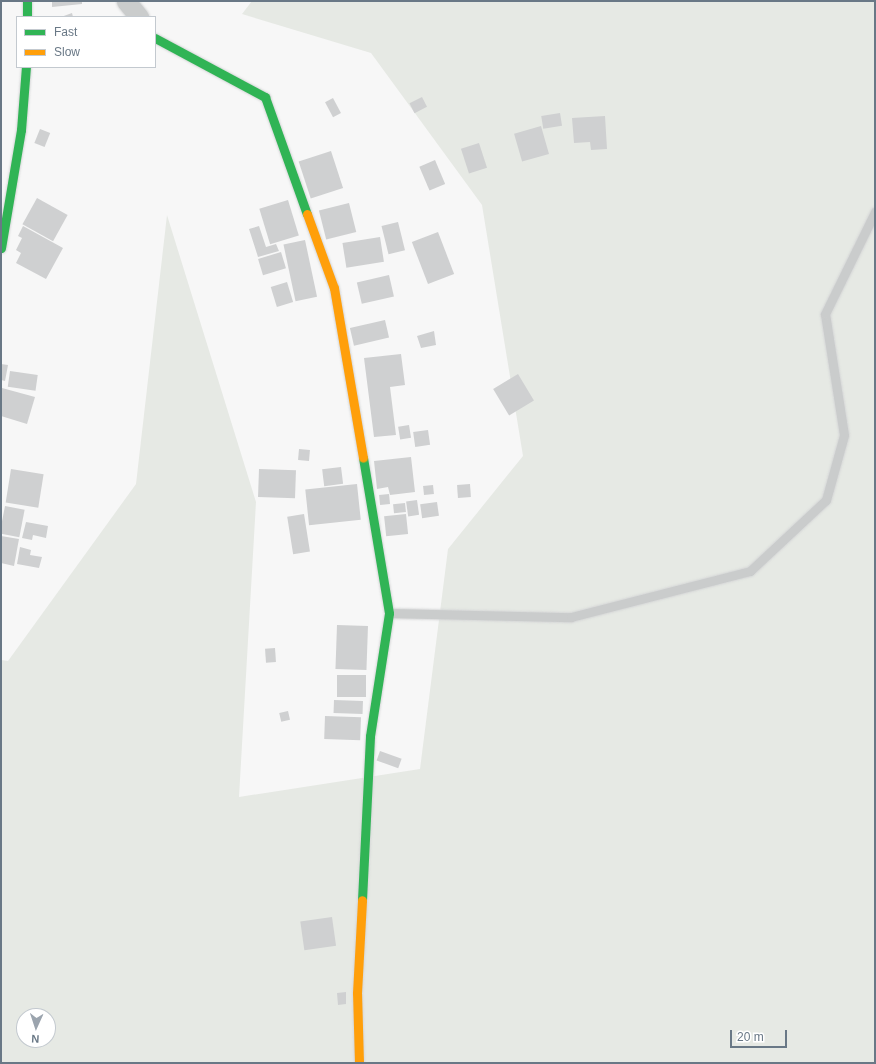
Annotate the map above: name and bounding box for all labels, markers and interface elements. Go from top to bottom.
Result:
legend [16,16,156,68]
text: Fast [54,25,77,39]
text: Slow [54,45,80,59]
north arrow [16,1008,56,1048]
scale bar [732,1022,789,1048]
text: 20 m [737,1030,764,1044]
text: N [31,1033,40,1045]

